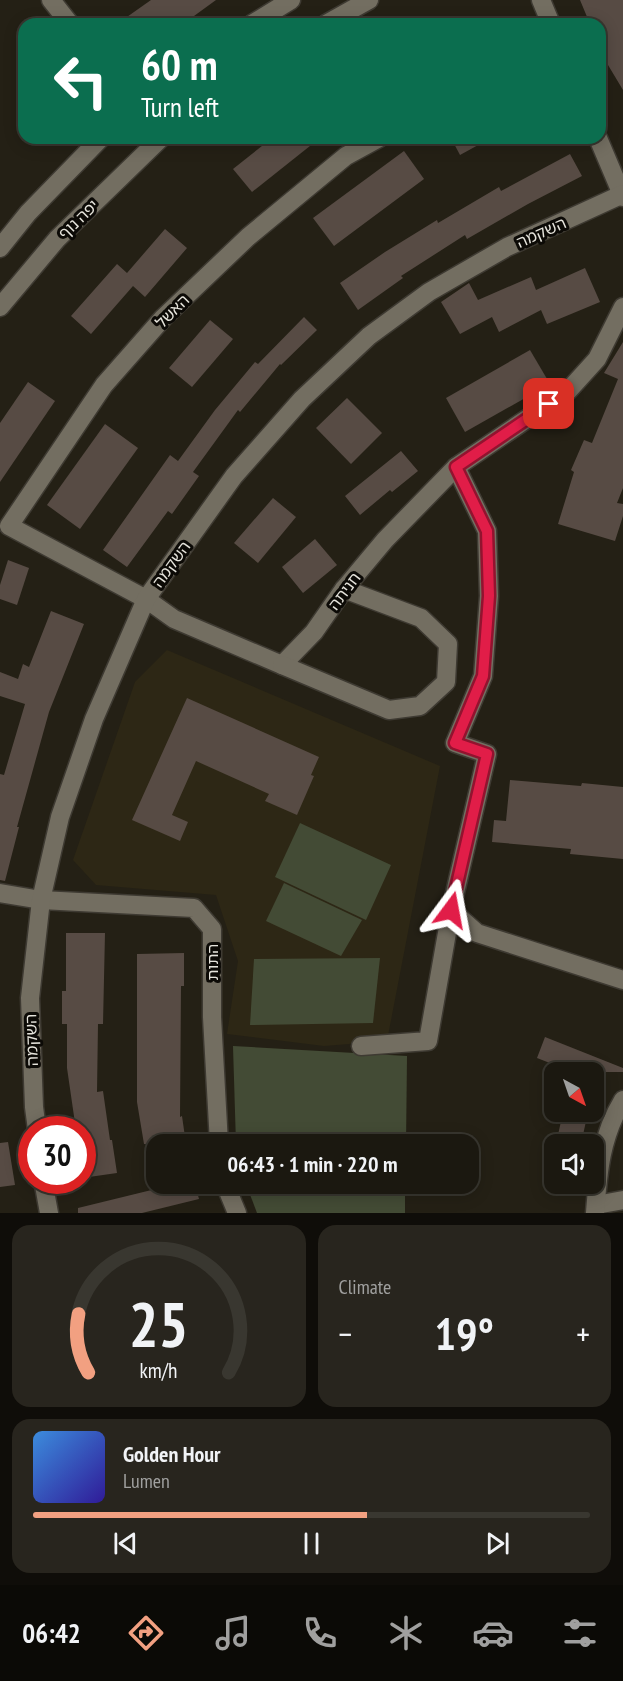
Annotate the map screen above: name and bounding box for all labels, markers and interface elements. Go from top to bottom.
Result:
text: 60 m [141,37,218,92]
icon: left [42,42,120,120]
text: Turn left [141,90,219,124]
street label: יפה נוף [54,195,102,243]
street label: השקמה [513,212,569,252]
street label: האשל [151,290,193,332]
pin [523,378,574,429]
icon: arrive [532,387,565,420]
street label: השקמה [148,537,194,591]
street label: חניתה [323,568,365,614]
position arrow [419,878,483,942]
street label: התות [202,944,222,980]
street label: השקמה [20,1013,42,1067]
north arrow [544,1062,604,1122]
map controls [544,1062,604,1194]
speed limit sign: 30 [18,1116,96,1194]
button: sound [544,1134,604,1194]
text: 06:43 · 1 min · 220 m [227,1150,398,1178]
text: Climate [339,1274,391,1300]
text: 25 [129,1283,189,1364]
text: 19° [435,1304,494,1362]
text: − [339,1312,352,1355]
text: + [576,1312,590,1355]
text: km/h [140,1356,178,1384]
text: Golden Hour [123,1440,221,1468]
text: Lumen [123,1468,170,1494]
icon: previous [109,1527,142,1560]
icon: pause [295,1527,328,1560]
icon: next [481,1527,514,1560]
icon: directions [125,1612,167,1654]
icon: music [212,1612,254,1654]
icon: phone [299,1612,341,1654]
icon: climate [385,1612,427,1654]
icon: car [472,1612,514,1654]
icon: filters [559,1612,601,1654]
text: 06:42 [22,1616,81,1650]

